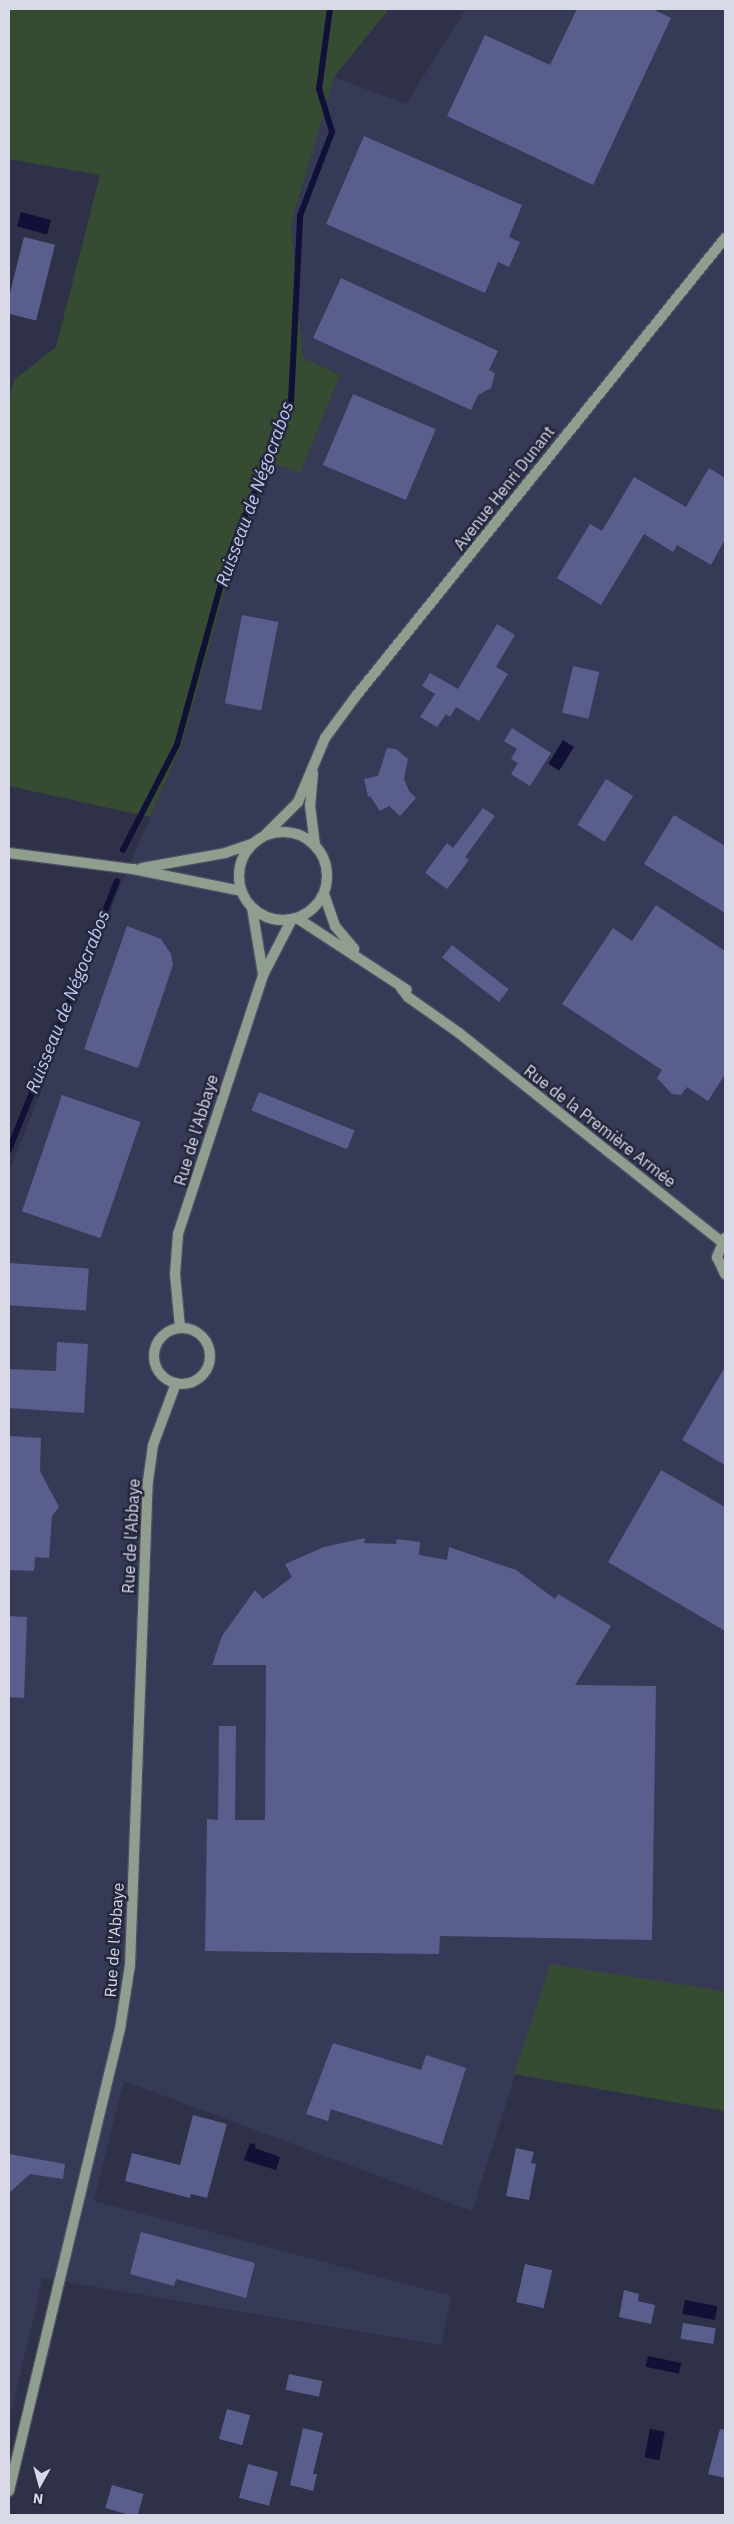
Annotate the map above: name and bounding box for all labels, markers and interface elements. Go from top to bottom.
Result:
water label: Ruisseau de Négocrabos [211,398,299,590]
street label: Avenue Henri Dunant [450,422,558,554]
water label: Ruisseau de Négocrabos [21,907,115,1097]
street label: Rue de la Première Armée [520,1061,680,1191]
street label: Rue de l'Abbaye [170,1072,222,1188]
street label: Rue de l'Abbaye [118,1478,144,1594]
street label: Rue de l'Abbaye [100,1882,128,1998]
north arrow [15,2459,65,2509]
text: N [32,2489,44,2508]

